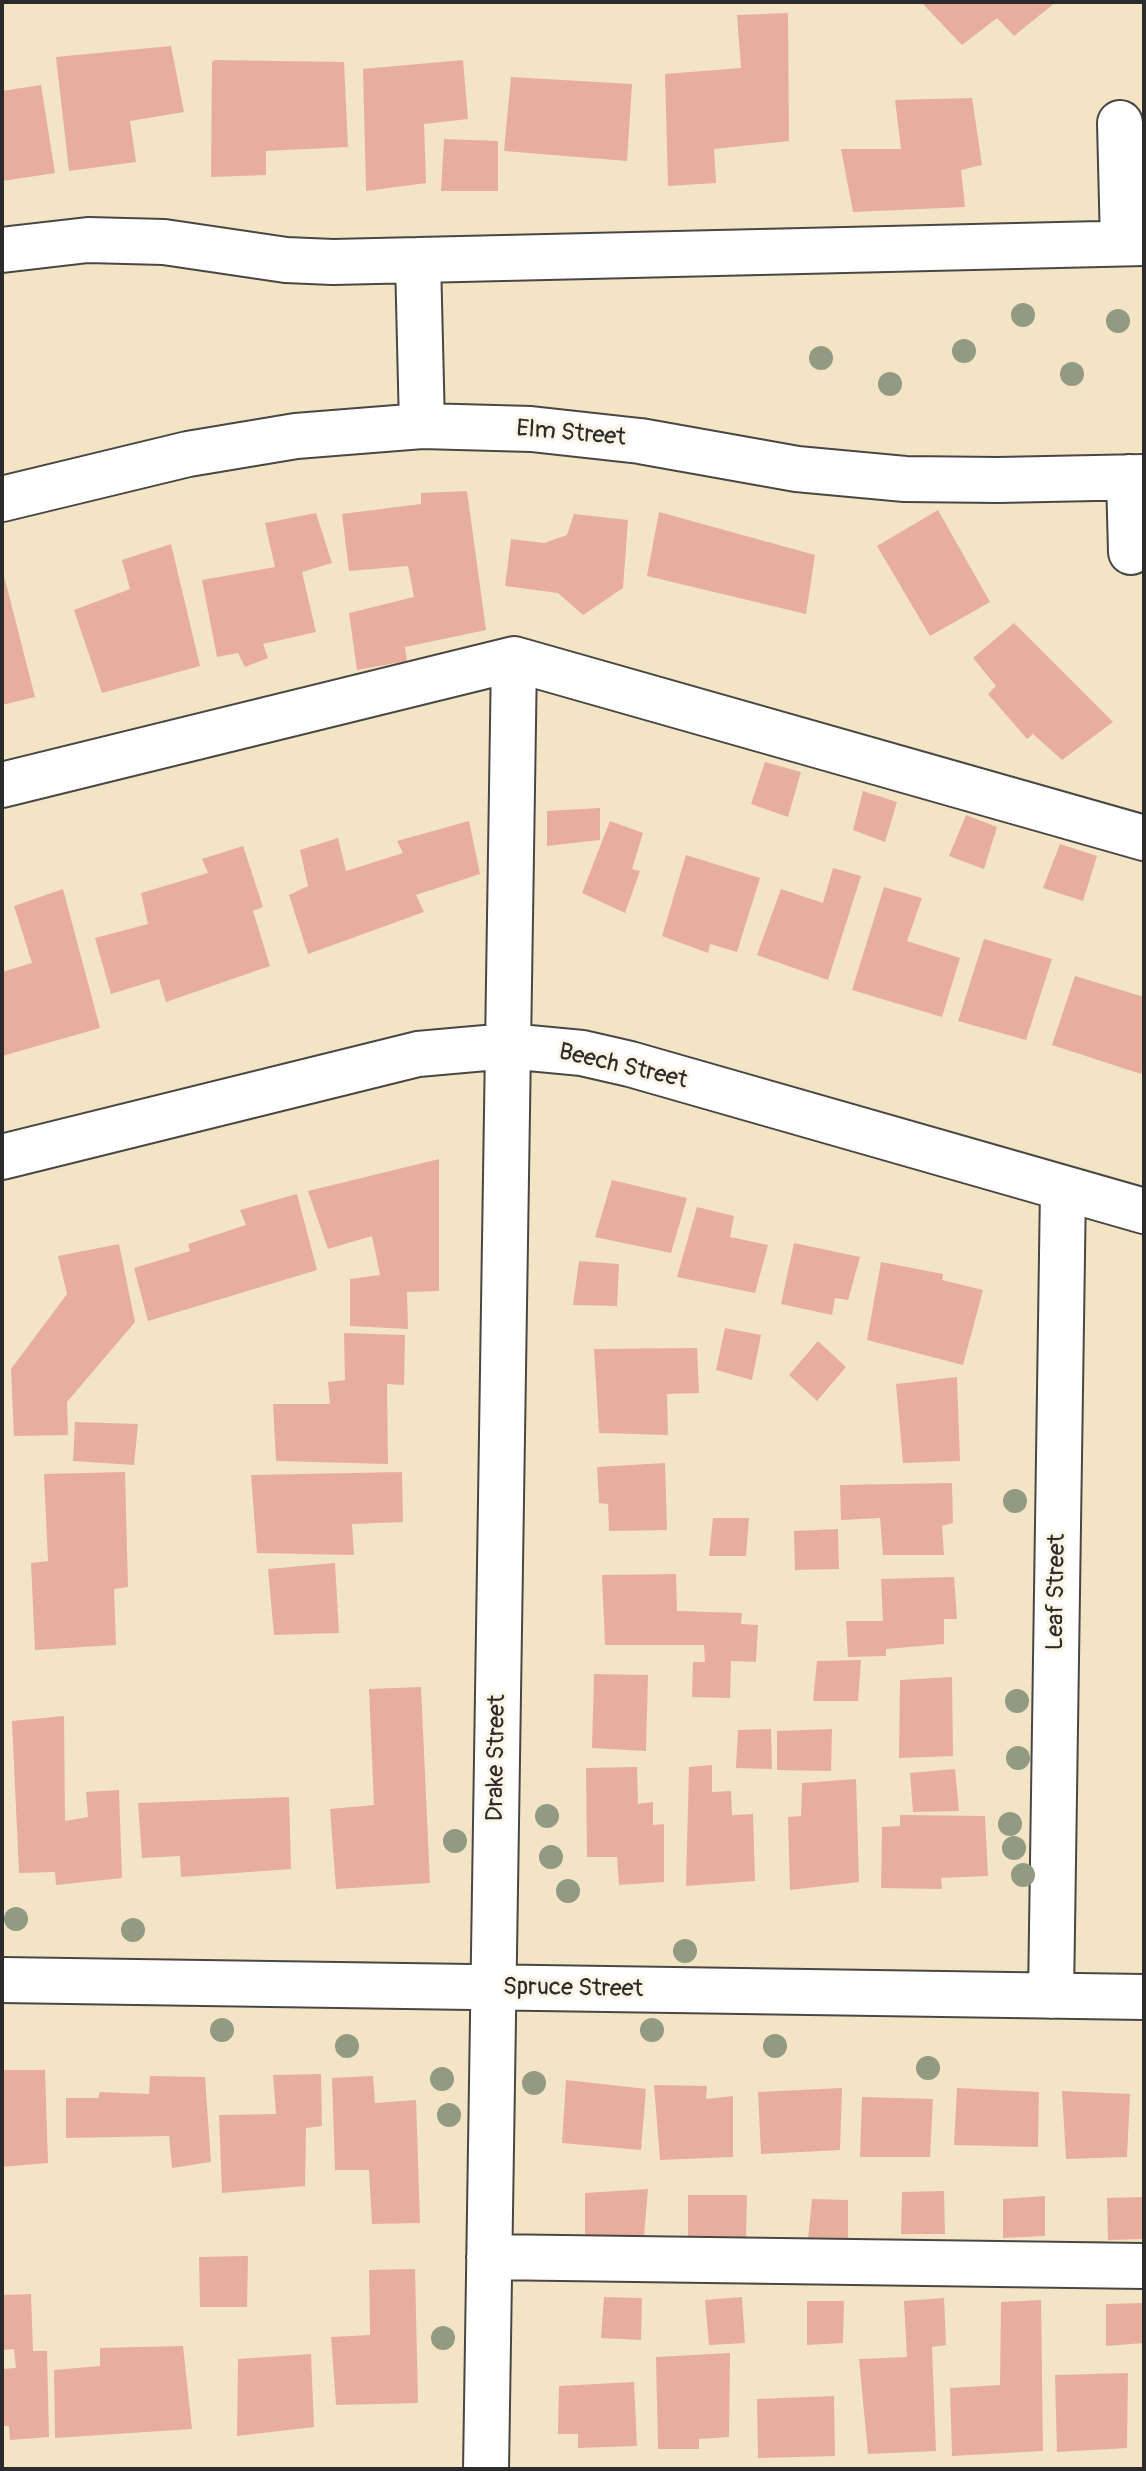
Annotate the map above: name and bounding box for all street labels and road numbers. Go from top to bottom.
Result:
street label: Elm Street [515,415,627,453]
street label: Beech Street [556,1038,690,1096]
street label: Leaf Street [1042,1533,1072,1651]
street label: Drake Street [481,1694,513,1822]
street label: Spruce Street [503,1973,643,2005]

